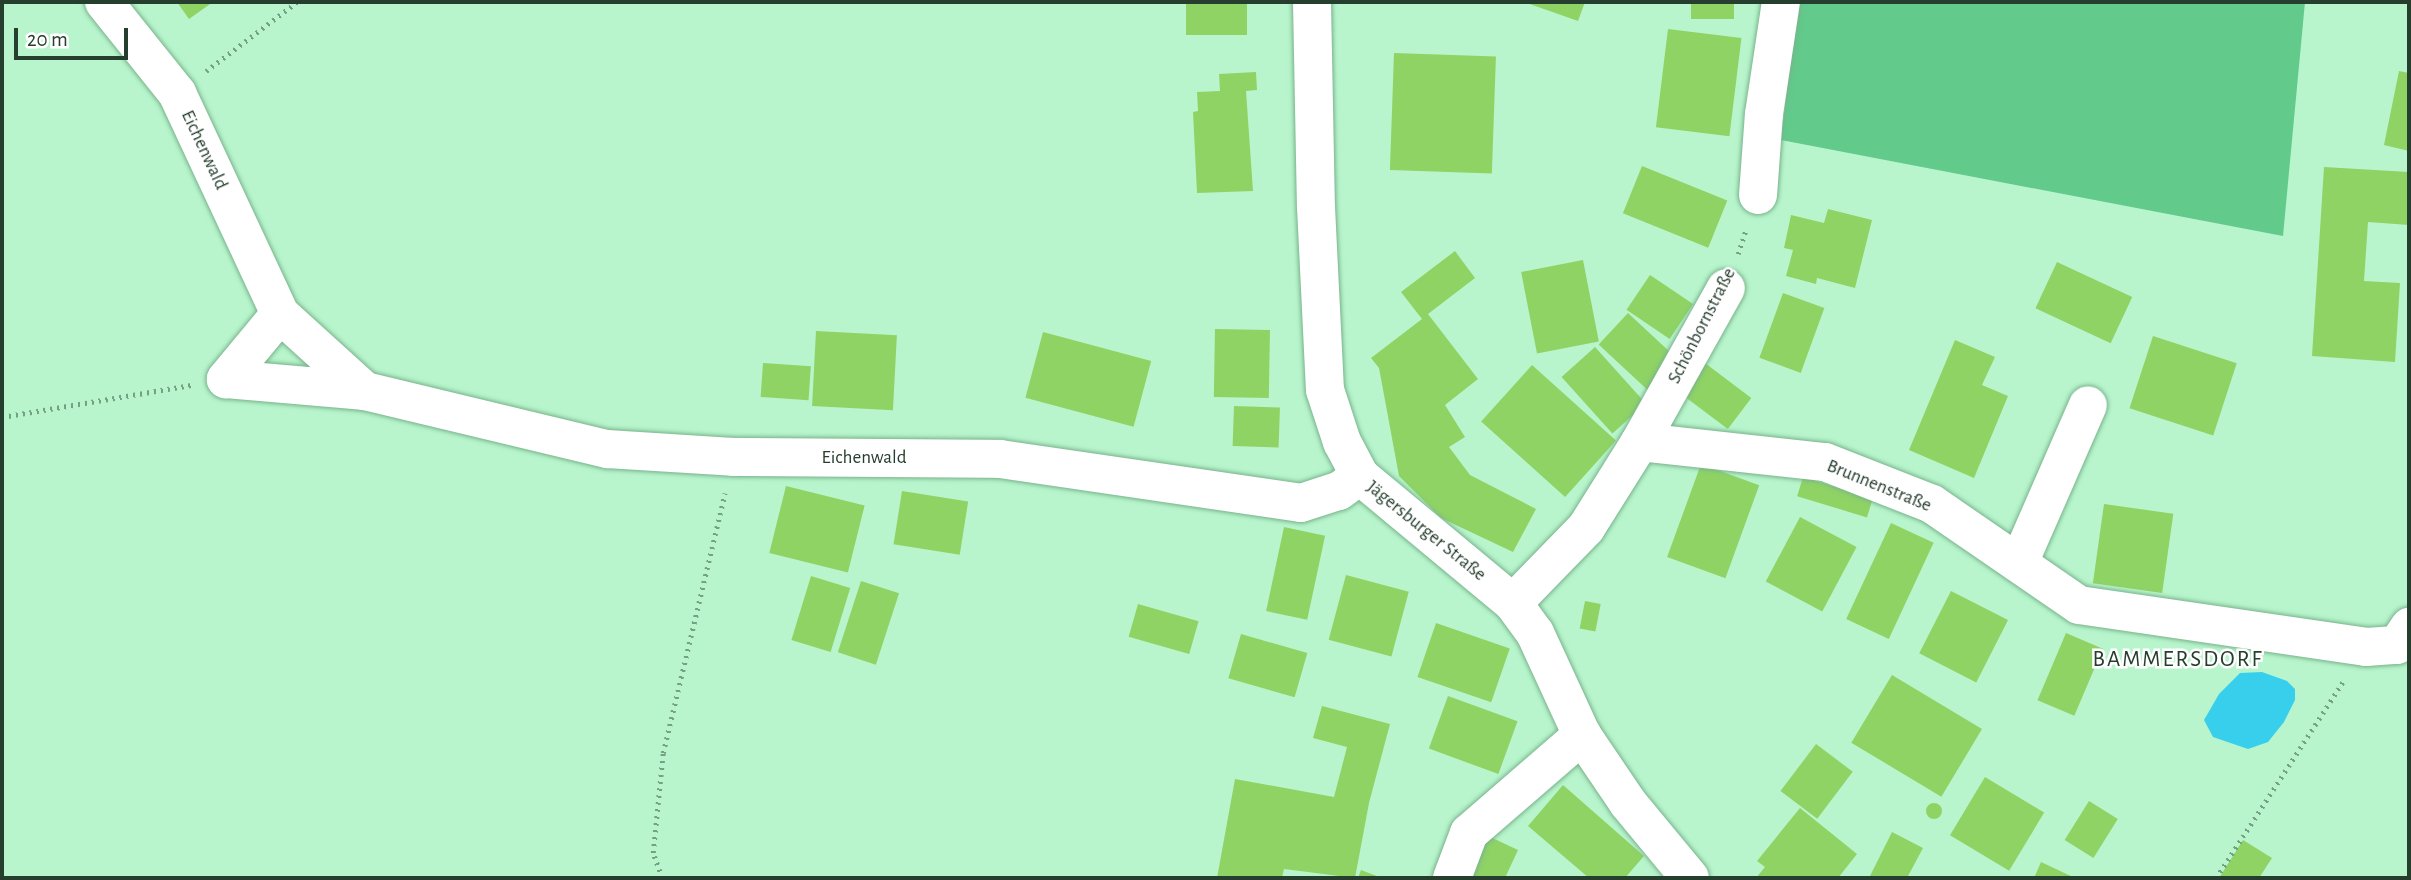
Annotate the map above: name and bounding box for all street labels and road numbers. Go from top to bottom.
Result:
street label: Eichenwald [176,107,232,193]
street label: Schönbornstraße [1663,264,1741,388]
street label: Eichenwald [822,447,906,469]
street label: Brunnenstraße [1823,455,1935,517]
street label: Jägersburger Straße [1362,476,1490,586]

